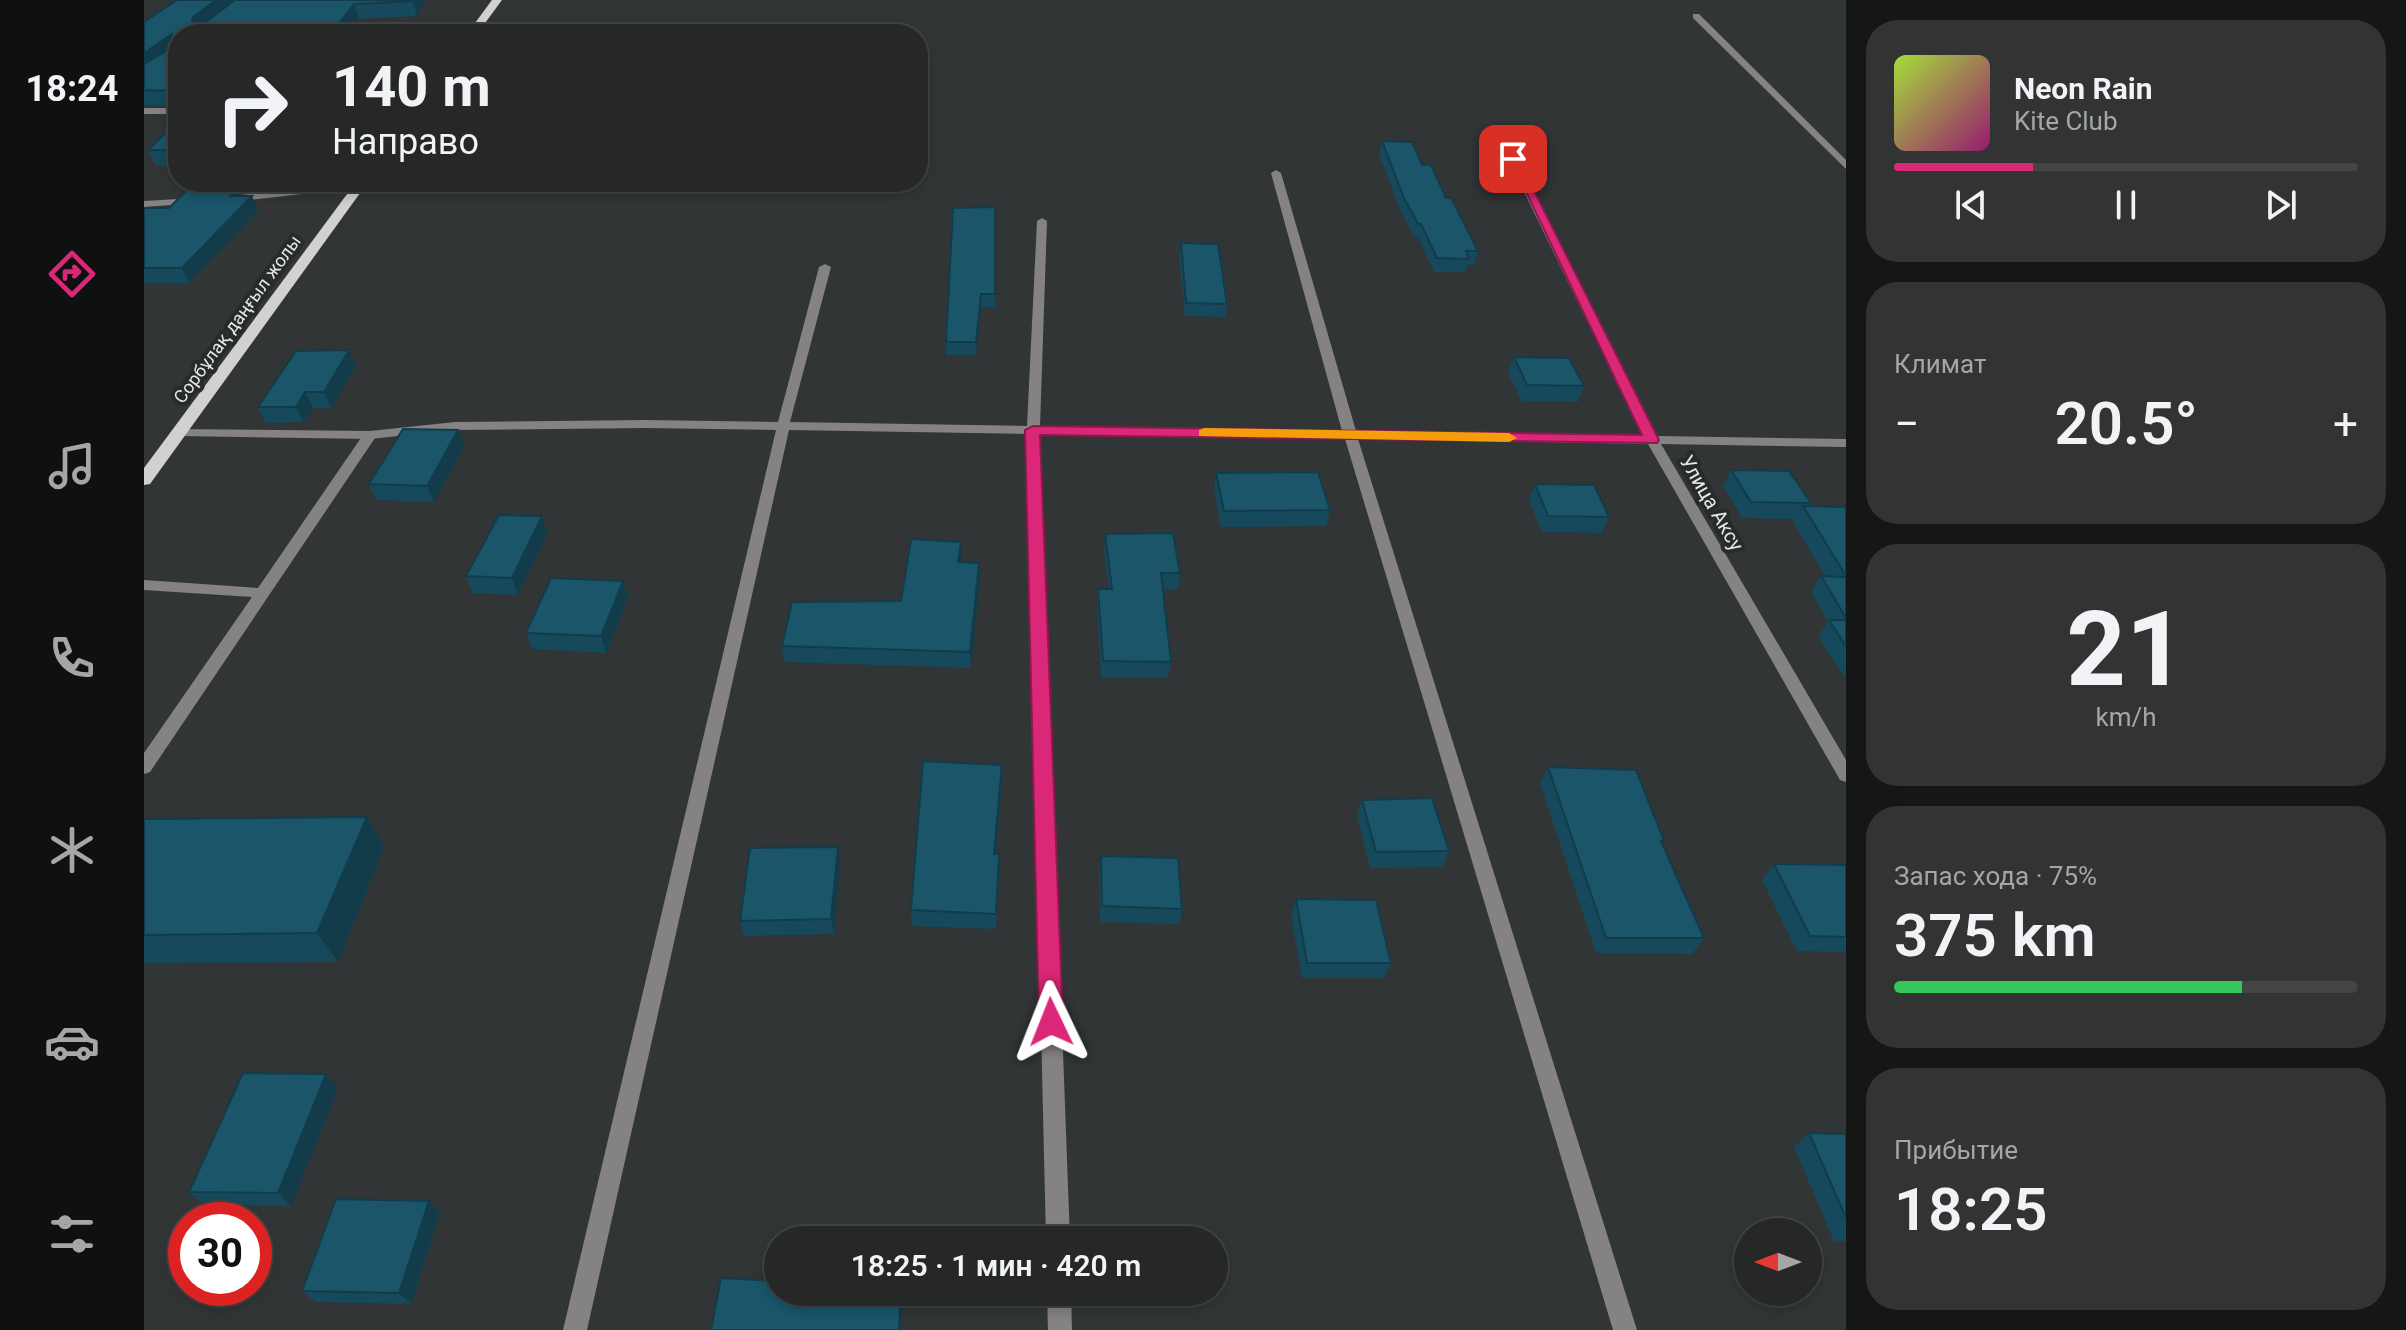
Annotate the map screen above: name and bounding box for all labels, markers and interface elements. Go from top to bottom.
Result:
text: 140 m [332,54,491,120]
icon: right [200,56,304,160]
text: 18:24 [26,68,118,110]
text: Neon Rain [2014,71,2153,106]
text: Kite Club [2014,106,2118,136]
text: Направо [332,121,479,163]
pin [1479,125,1547,193]
icon: arrive [1491,137,1535,181]
icon: previous [1949,183,1993,227]
icon: pause [2104,183,2148,227]
icon: next [2259,183,2303,227]
street label: Сорбұлақ даңғыл жолы [169,231,305,407]
icon: directions [44,246,100,302]
text: Климат [1894,349,1986,379]
text: 20.5° [2055,388,2198,459]
text: − [1894,398,1919,450]
text: + [2333,398,2358,450]
icon: music [44,438,100,494]
street label: Улица Аксу [1675,451,1749,556]
text: 21 [2066,589,2186,710]
icon: phone [44,630,100,686]
text: km/h [2095,702,2157,732]
icon: climate [44,822,100,878]
text: Запас хода · 75% [1894,861,2097,891]
text: 375 km [1894,900,2096,971]
position arrow [1009,980,1093,1064]
icon: car [44,1014,100,1070]
text: Прибытие [1894,1135,2018,1165]
text: 18:25 [1894,1174,2047,1245]
speed limit sign: 30 [168,1202,272,1306]
icon: filters [44,1206,100,1262]
north arrow [1734,1218,1822,1306]
map controls [1734,1218,1822,1306]
text: 18:25 · 1 мин · 420 m [851,1248,1141,1283]

